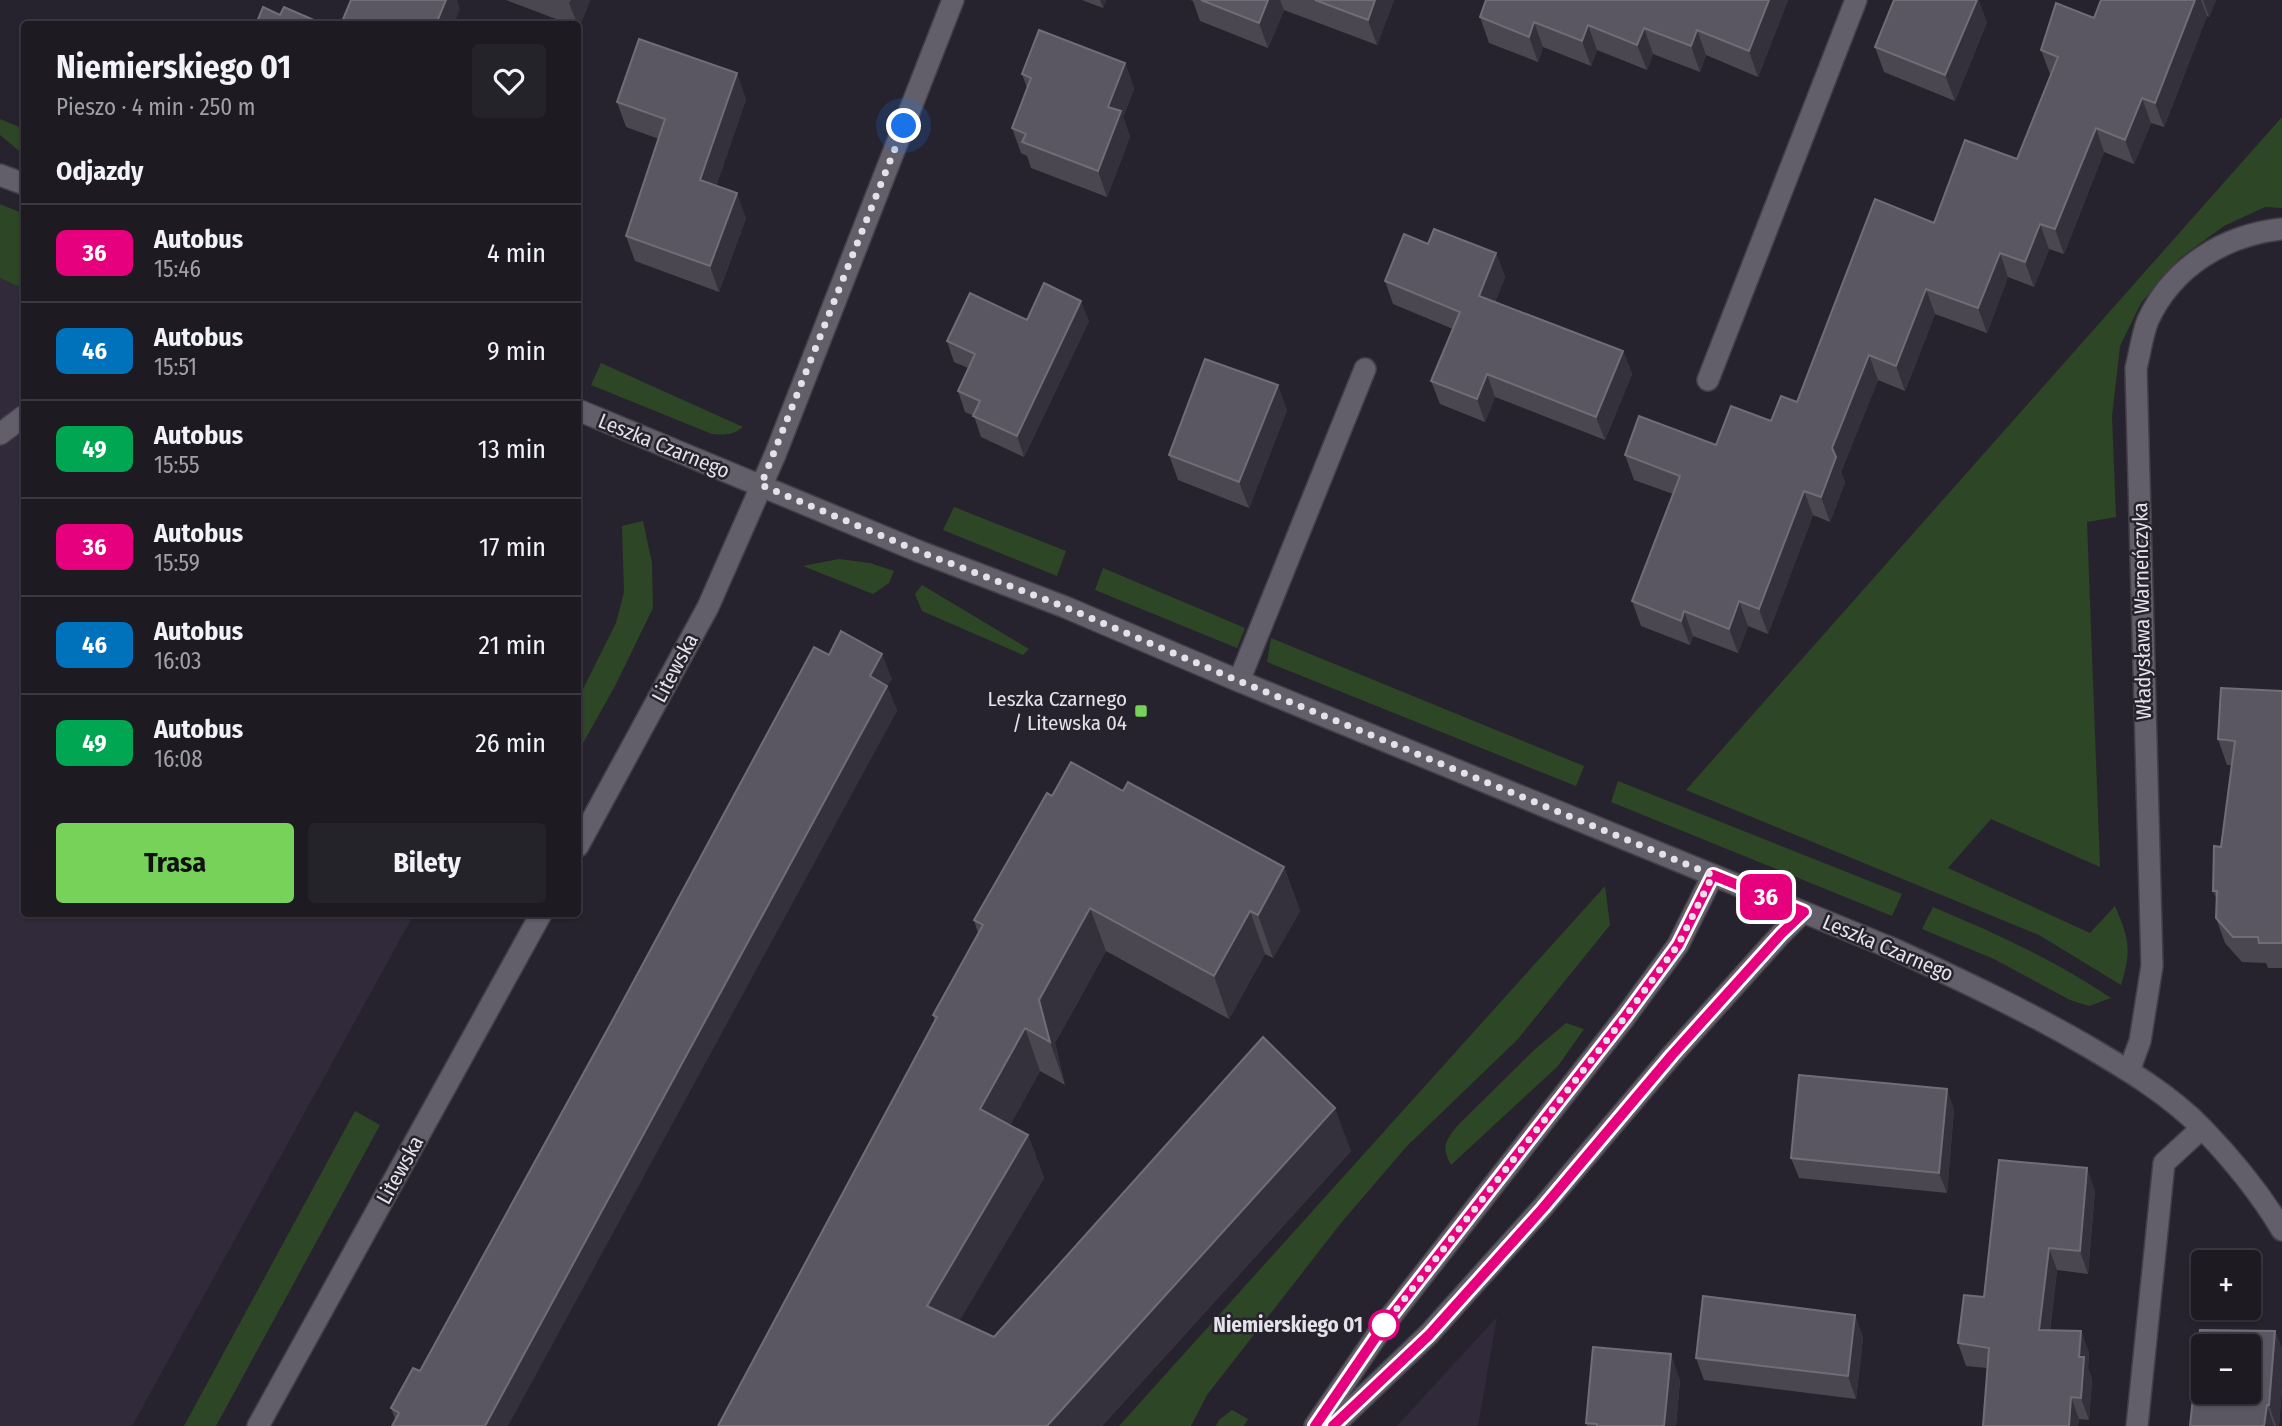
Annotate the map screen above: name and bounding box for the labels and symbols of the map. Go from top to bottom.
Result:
your location [886,108,921,143]
street label: Leszka Czarnego [594,408,734,484]
street label: Władysława Warneńczyka [2127,502,2157,720]
street label: Litewska [646,629,704,707]
place label: Leszka Czarnego / Litewska 04 [988,686,1127,736]
marker: Leszka Czarnego / Litewska 04 [1133,703,1149,719]
line badge: 36 [1734,874,1798,920]
street label: Leszka Czarnego [1819,909,1957,987]
street label: Litewska [371,1131,429,1209]
marker: Niemierskiego 01 [1369,1310,1399,1340]
place label: Niemierskiego 01 [1213,1312,1363,1338]

